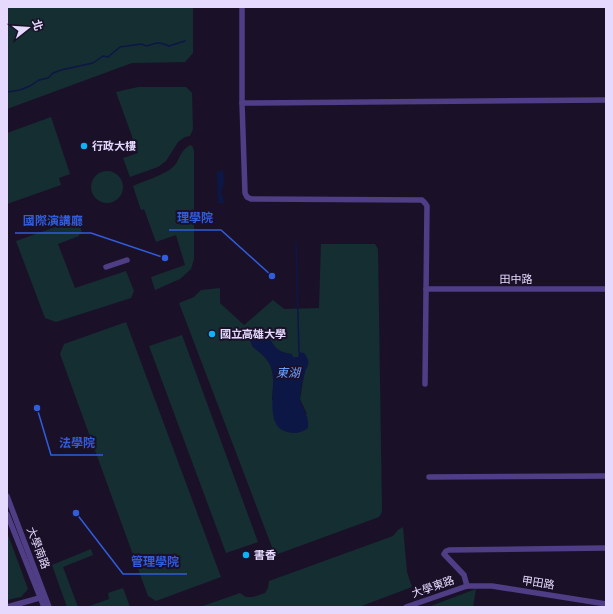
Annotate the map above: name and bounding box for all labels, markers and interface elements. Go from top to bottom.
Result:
north arrow [8,8,48,48]
text: 北 [29,18,45,32]
place label: 行政大樓 [92,140,136,153]
marker: 行政大樓 [79,141,89,151]
callout: 理學院 [169,206,221,230]
callout: 國際演講廳 [15,209,91,233]
text: 理學院 [177,211,213,226]
text: 國際演講廳 [23,214,83,229]
street label: 田中路 [500,273,533,286]
place label: 國立高雄大學 [220,328,286,341]
marker: 國立高雄大學 [207,329,217,339]
water label: 東湖 [276,366,302,381]
callout: 法學院 [51,431,103,455]
text: 法學院 [59,436,95,451]
street label: 大學南路 [24,525,52,571]
place label: 書香 [254,549,276,562]
callout: 管理學院 [123,550,187,574]
marker: 書香 [241,550,251,560]
text: 管理學院 [131,555,179,570]
street label: 大學東路 [410,574,456,600]
street label: 甲田路 [521,574,555,592]

